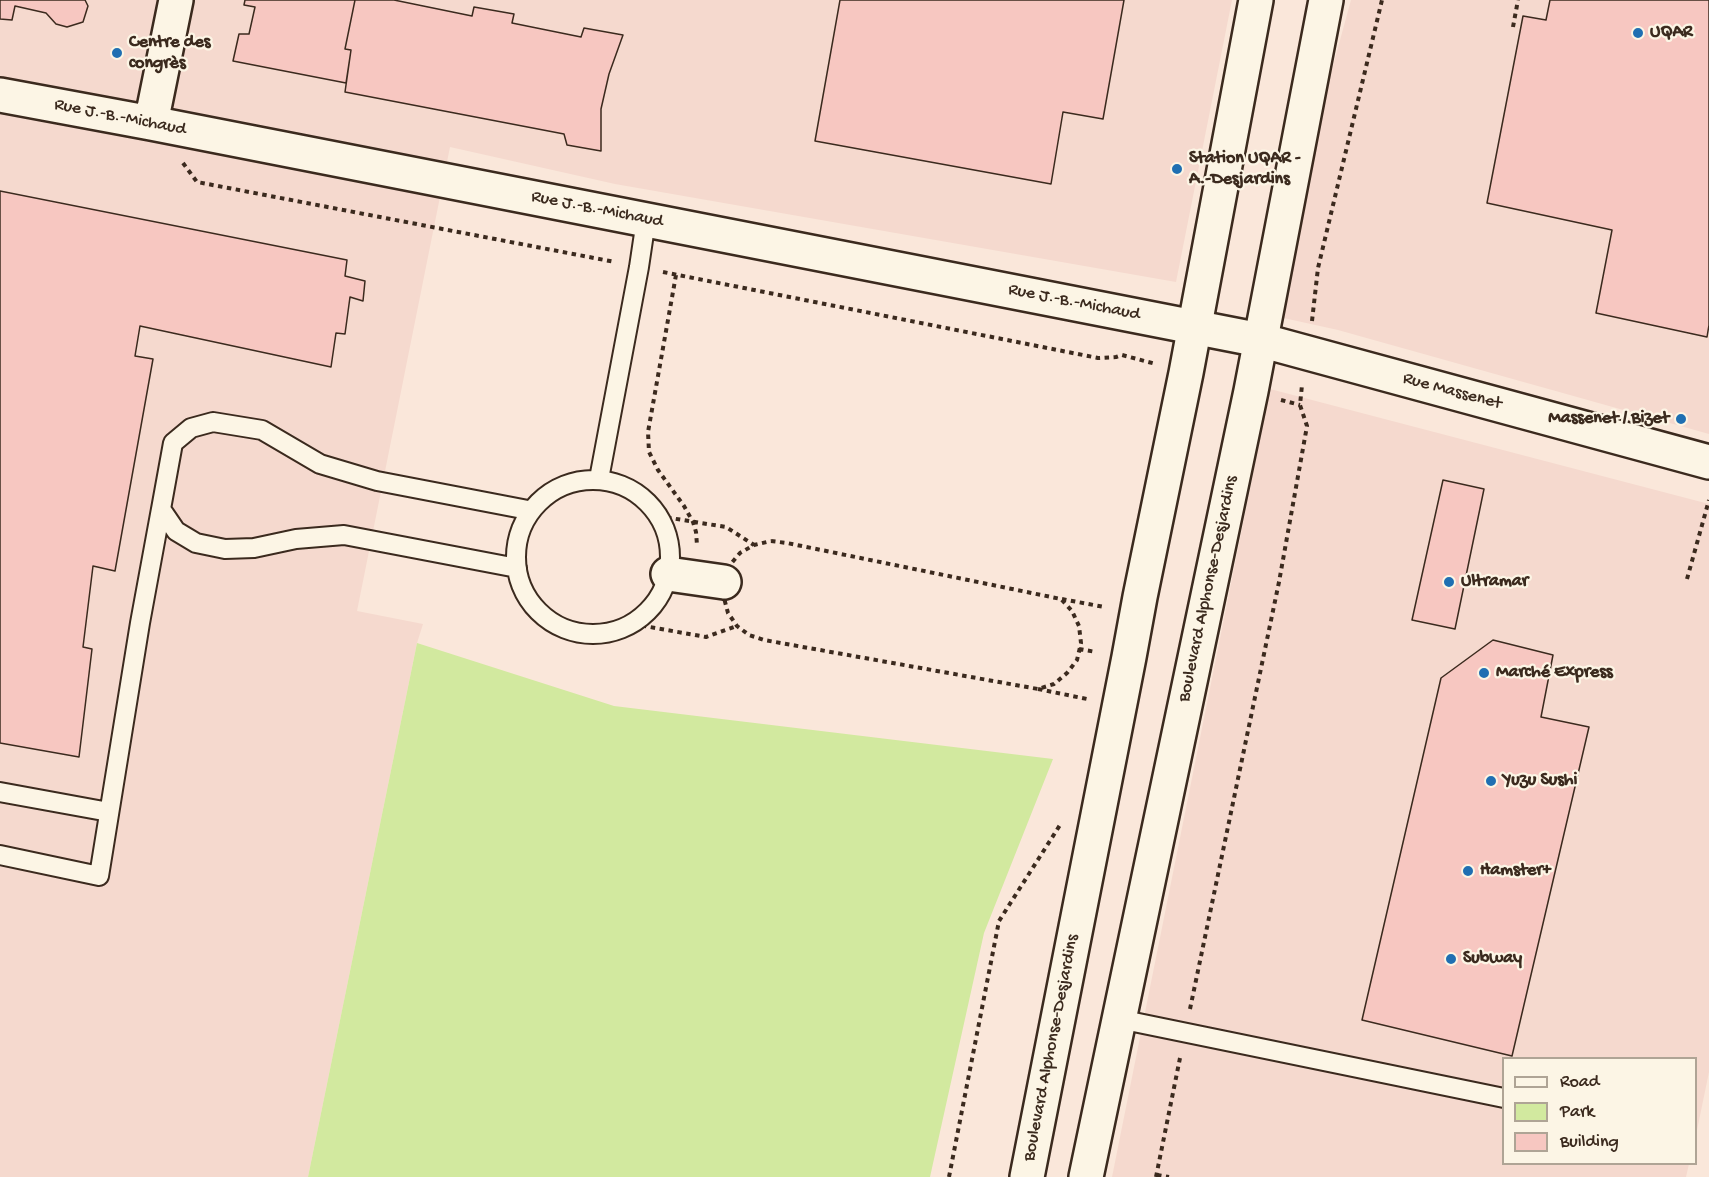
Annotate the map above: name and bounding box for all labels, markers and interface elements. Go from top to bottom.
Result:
place label: UQAR [1650,22,1693,44]
marker: UQAR [1631,26,1645,40]
place label: Centre des congrès [129,32,210,74]
marker: Centre des congrès [110,46,124,60]
street label: Rue J.-B.-Michaud [52,95,188,141]
place label: Station UQAR - A.-Desjardins [1189,148,1301,190]
marker: Station UQAR - A.-Desjardins [1170,162,1184,176]
street label: Rue J.-B.-Michaud [529,187,665,233]
street label: Rue J.-B.-Michaud [1006,280,1142,326]
street label: Rue Massenet [1400,368,1504,416]
place label: Massenet / Bizet [1548,408,1669,430]
marker: Massenet / Bizet [1674,412,1688,426]
street label: Boulevard Alphonse-Desjardins [1174,474,1244,704]
place label: Ultramar [1461,571,1528,593]
marker: Ultramar [1442,575,1456,589]
place label: Marché Express [1496,662,1613,684]
marker: Marché Express [1477,666,1491,680]
place label: Yuzu Sushi [1503,770,1577,792]
marker: Yuzu Sushi [1484,774,1498,788]
place label: Hamster+ [1480,860,1551,882]
marker: Hamster+ [1461,864,1475,878]
street label: Boulevard Alphonse-Desjardins [1019,933,1085,1163]
place label: Subway [1463,948,1522,970]
marker: Subway [1444,952,1458,966]
legend [1502,1057,1697,1165]
text: Road [1560,1072,1599,1093]
text: Park [1560,1102,1594,1123]
text: Building [1560,1132,1619,1153]

